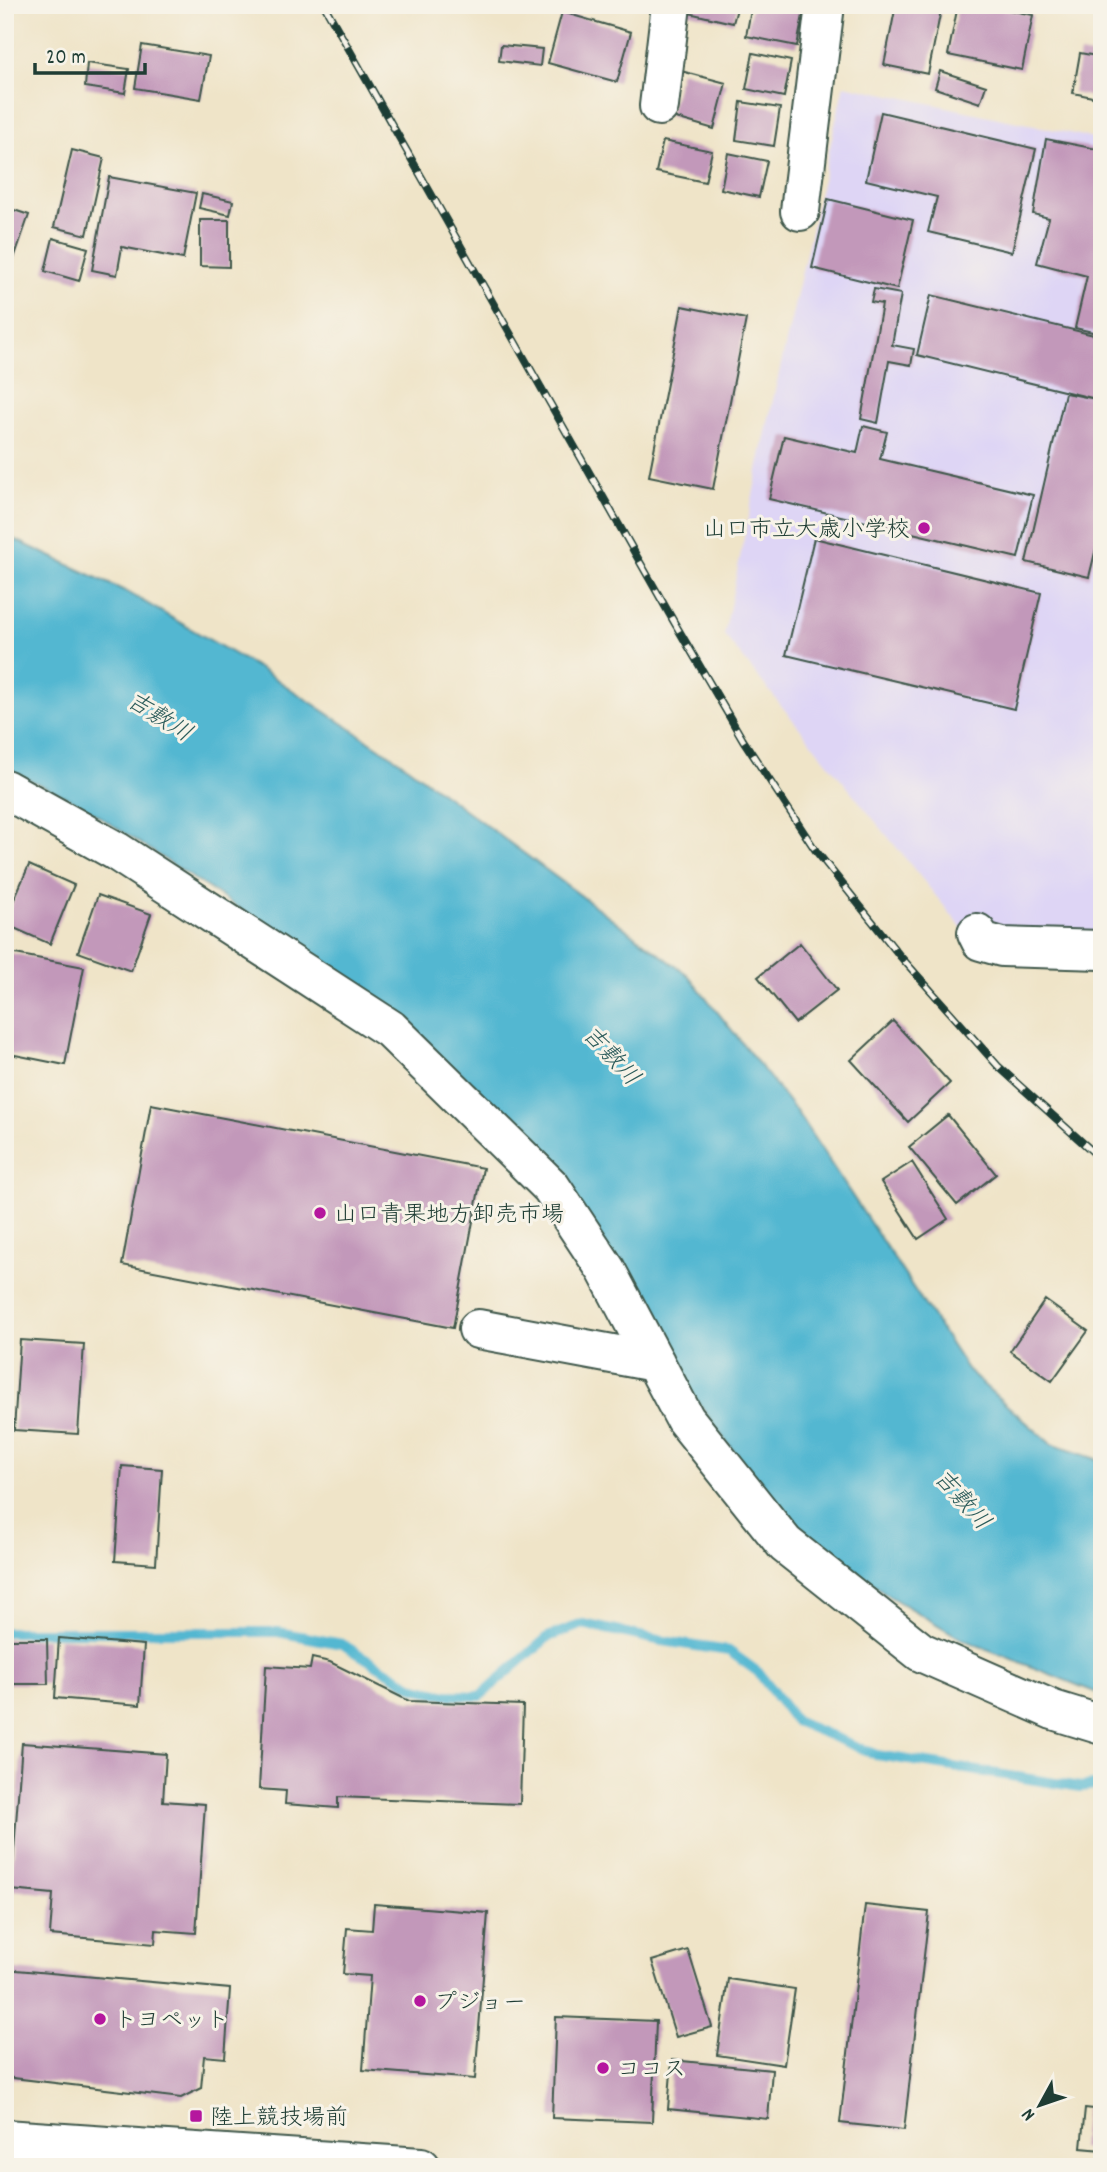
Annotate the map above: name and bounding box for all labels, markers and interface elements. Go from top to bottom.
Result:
scale bar [35,32,145,76]
text: 20 m [46,44,86,74]
place label: 山口市立大歳小学校 [703,515,910,548]
marker: 山口市立大歳小学校 [916,520,932,536]
water label: 吉敷川 [119,685,198,752]
water label: 吉敷川 [573,1019,647,1095]
place label: 山口青果地方卸売市場 [334,1200,564,1233]
marker: 山口青果地方卸売市場 [312,1205,328,1221]
water label: 吉敷川 [924,1463,997,1539]
place label: プジョー [434,1988,526,2021]
marker: プジョー [412,1993,428,2009]
place label: トヨペット [114,2006,229,2039]
marker: トヨペット [92,2011,108,2027]
place label: ココス [617,2055,686,2088]
marker: ココス [595,2060,611,2076]
north arrow [1006,2070,1076,2140]
text: N [1016,2101,1043,2126]
place label: 陸上競技場前 [210,2103,348,2136]
marker: 陸上競技場前 [188,2108,204,2124]

